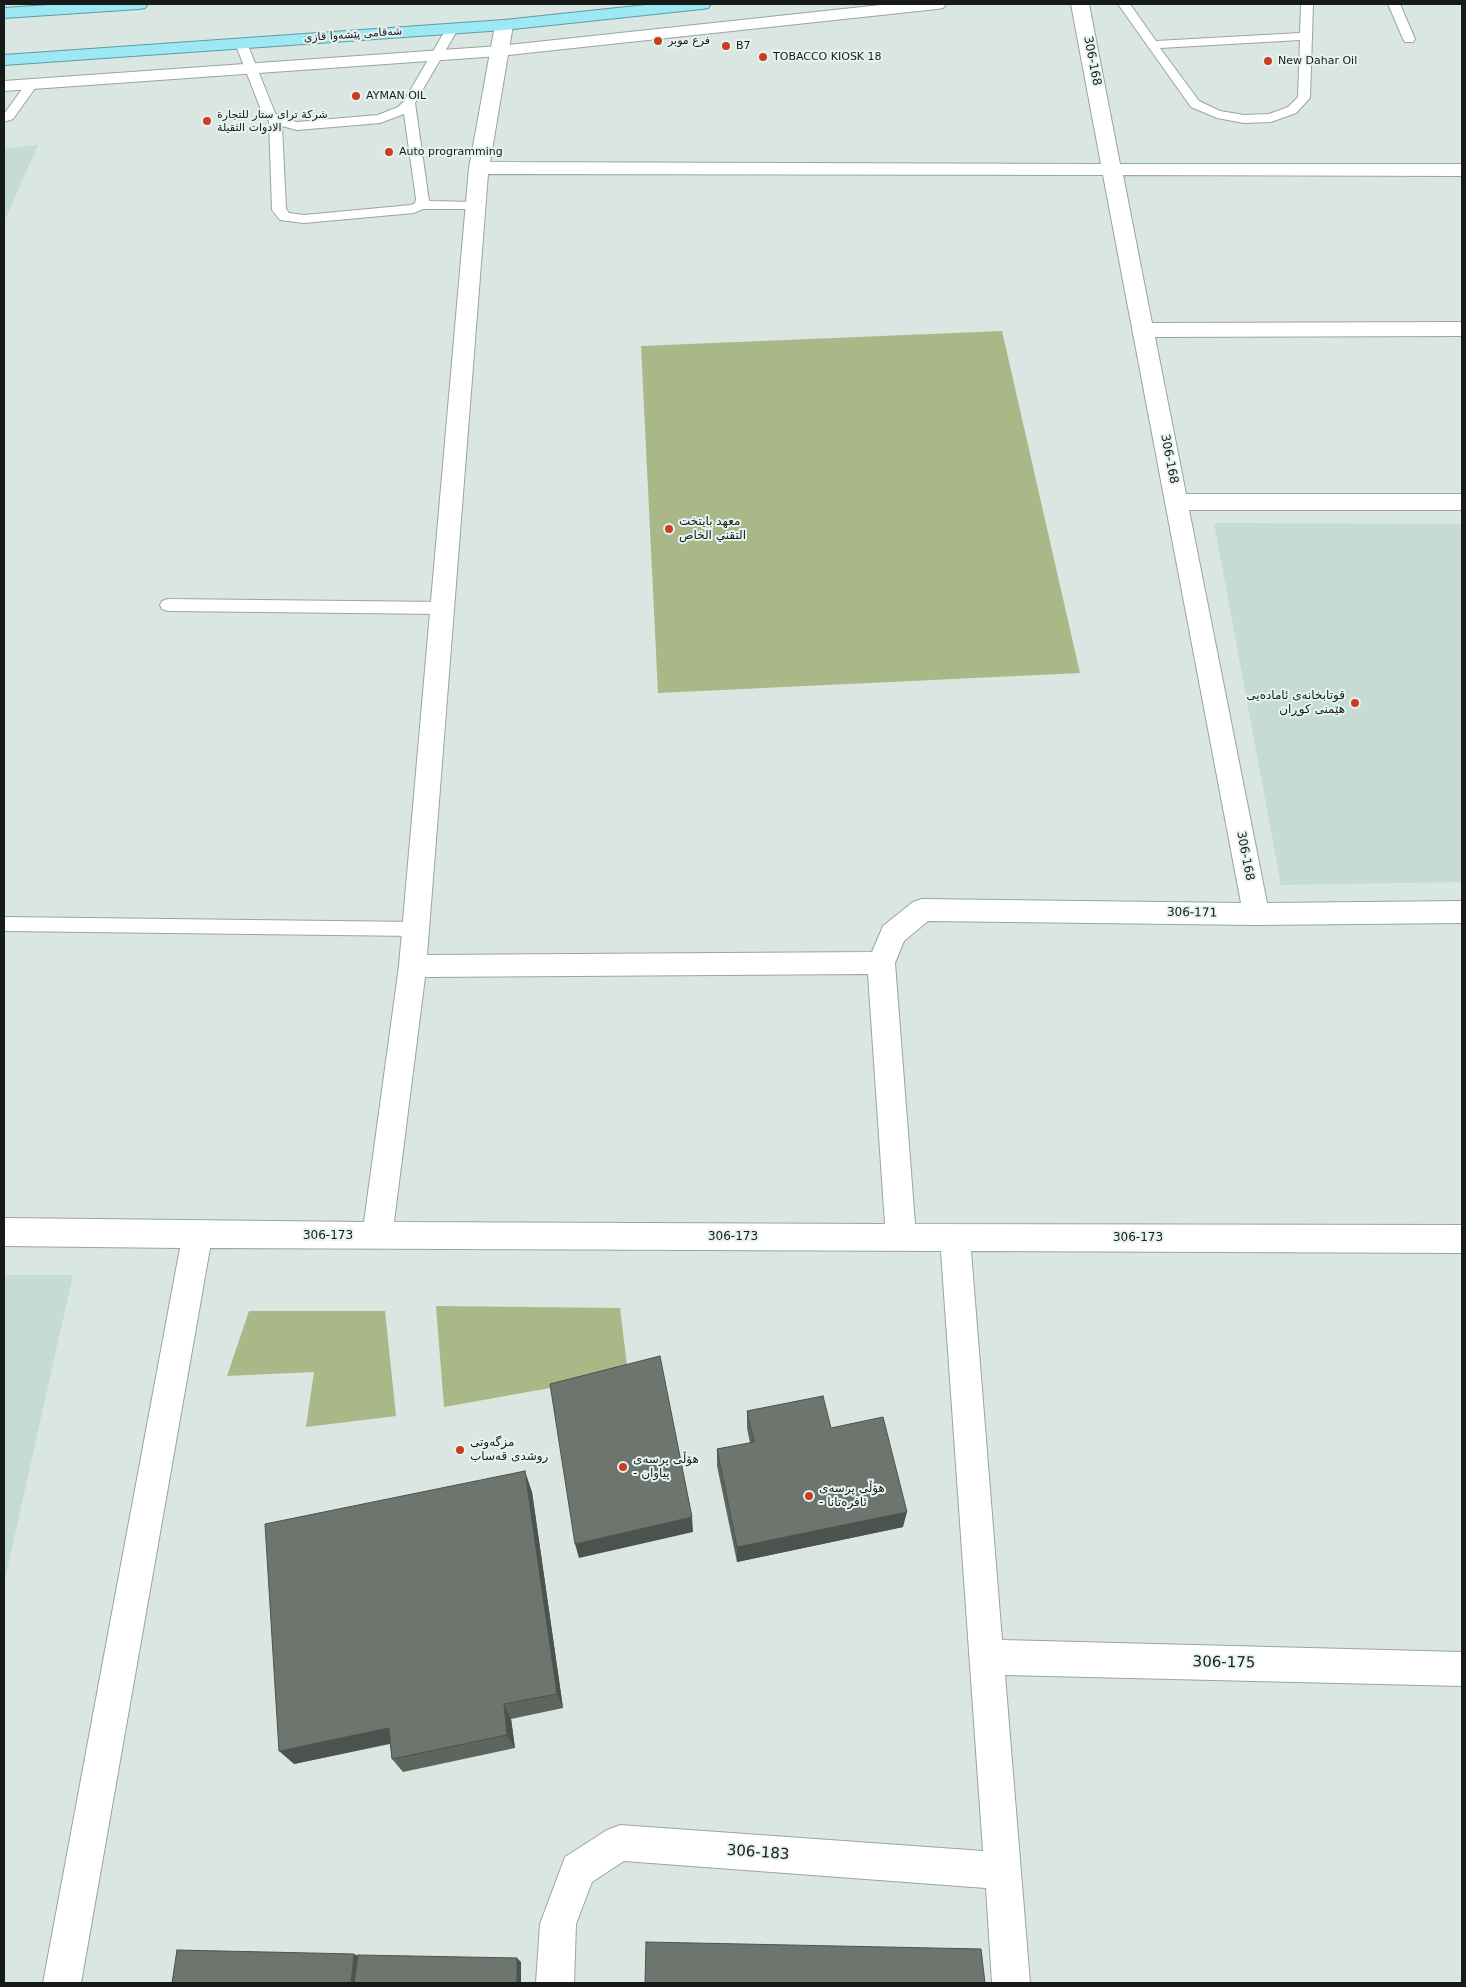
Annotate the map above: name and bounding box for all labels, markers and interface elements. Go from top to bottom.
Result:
street label: شەقامی پێشەوا قازی [303,25,403,45]
place label: فرع موبر [668,34,710,48]
marker: فرع موبر [652,35,664,47]
street label: 306-168 [1080,35,1104,87]
place label: B7 [736,39,751,53]
marker: B7 [720,40,732,52]
place label: TOBACCO KIOSK 18 [773,50,882,64]
marker: TOBACCO KIOSK 18 [757,51,769,63]
place label: New Dahar Oil [1278,54,1357,68]
marker: New Dahar Oil [1262,55,1274,67]
place label: AYMAN OIL [366,89,426,103]
marker: AYMAN OIL [350,90,362,102]
place label: شركة ترای ستار للتجارة الادوات الثقيلة [217,108,328,134]
marker: شركة ترای ستار للتجارة الادوات الثقيلة [201,115,213,127]
place label: Auto programming [399,145,503,159]
marker: Auto programming [383,146,395,158]
street label: 306-168 [1157,433,1181,485]
place label: معهد بايتخت التقني الخاص [679,515,746,543]
marker: معهد بايتخت التقني الخاص [663,523,675,535]
place label: قوتابخانەی ئامادەیی هێمنی کوڕان [1246,689,1345,717]
marker: قوتابخانەی ئامادەیی هێمنی کوڕان [1349,697,1361,709]
street label: 306-168 [1233,830,1257,882]
street label: 306-171 [1167,905,1217,921]
street label: 306-173 [303,1229,353,1243]
street label: 306-173 [708,1230,758,1244]
street label: 306-173 [1113,1231,1163,1245]
place label: مزگەوتی روشدی قەساب [470,1436,548,1464]
marker: مزگەوتی روشدی قەساب [454,1444,466,1456]
place label: هۆڵی پرسەی - پیاوان [633,1453,699,1481]
marker: هۆڵی پرسەی - پیاوان [617,1461,629,1473]
place label: هۆڵی پرسەی - ئافرەتانا [819,1482,885,1510]
marker: هۆڵی پرسەی - ئافرەتانا [803,1490,815,1502]
street label: 306-175 [1193,1653,1255,1673]
street label: 306-183 [726,1842,790,1864]

